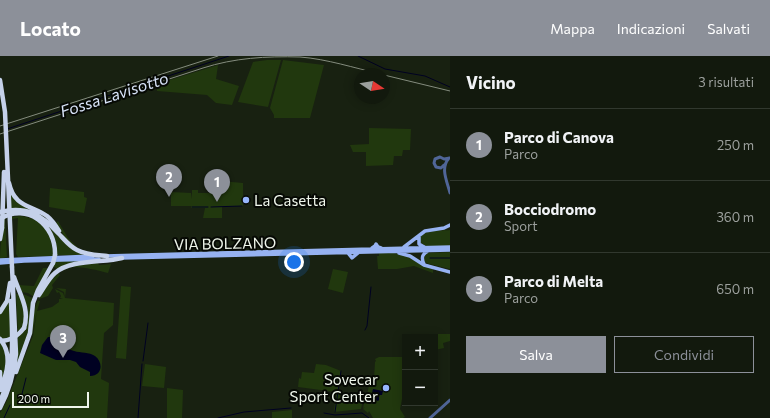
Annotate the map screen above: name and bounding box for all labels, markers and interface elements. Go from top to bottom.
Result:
text: Locato [20,17,81,40]
text: Mappa [550,20,595,37]
text: Indicazioni [617,20,685,37]
text: Salvati [707,20,750,37]
water label: Fossa Lavisotto [57,68,171,120]
north arrow [354,68,390,104]
text: Vicino [466,72,516,93]
text: 3 risultati [698,74,754,90]
text: Parco di Canova [504,128,614,146]
text: 1 [476,137,482,153]
text: 250 m [717,137,754,153]
text: Parco [504,146,538,162]
pin: 2 [156,164,182,197]
pin: 1 [204,169,230,202]
place label: La Casetta [254,191,326,209]
marker: La Casetta [241,195,251,205]
text: Bocciodromo [504,200,596,218]
text: 2 [475,209,483,225]
text: 360 m [716,209,754,225]
text: Sport [504,218,538,234]
street label: VIA BOLZANO [174,233,276,253]
your location [284,252,304,272]
text: Parco di Melta [504,272,603,290]
text: 3 [475,281,483,297]
text: 650 m [716,281,754,297]
text: Parco [504,290,538,306]
pin: 3 [50,325,76,358]
map controls [402,334,438,406]
button: + [402,334,438,370]
button: Salva [466,336,606,373]
button: Condividi [614,336,754,373]
place label: Sovecar Sport Center [290,370,378,405]
button: − [402,370,438,406]
marker: Sovecar Sport Center [381,383,391,393]
scale bar [12,390,89,409]
text: 200 m [18,392,50,405]

